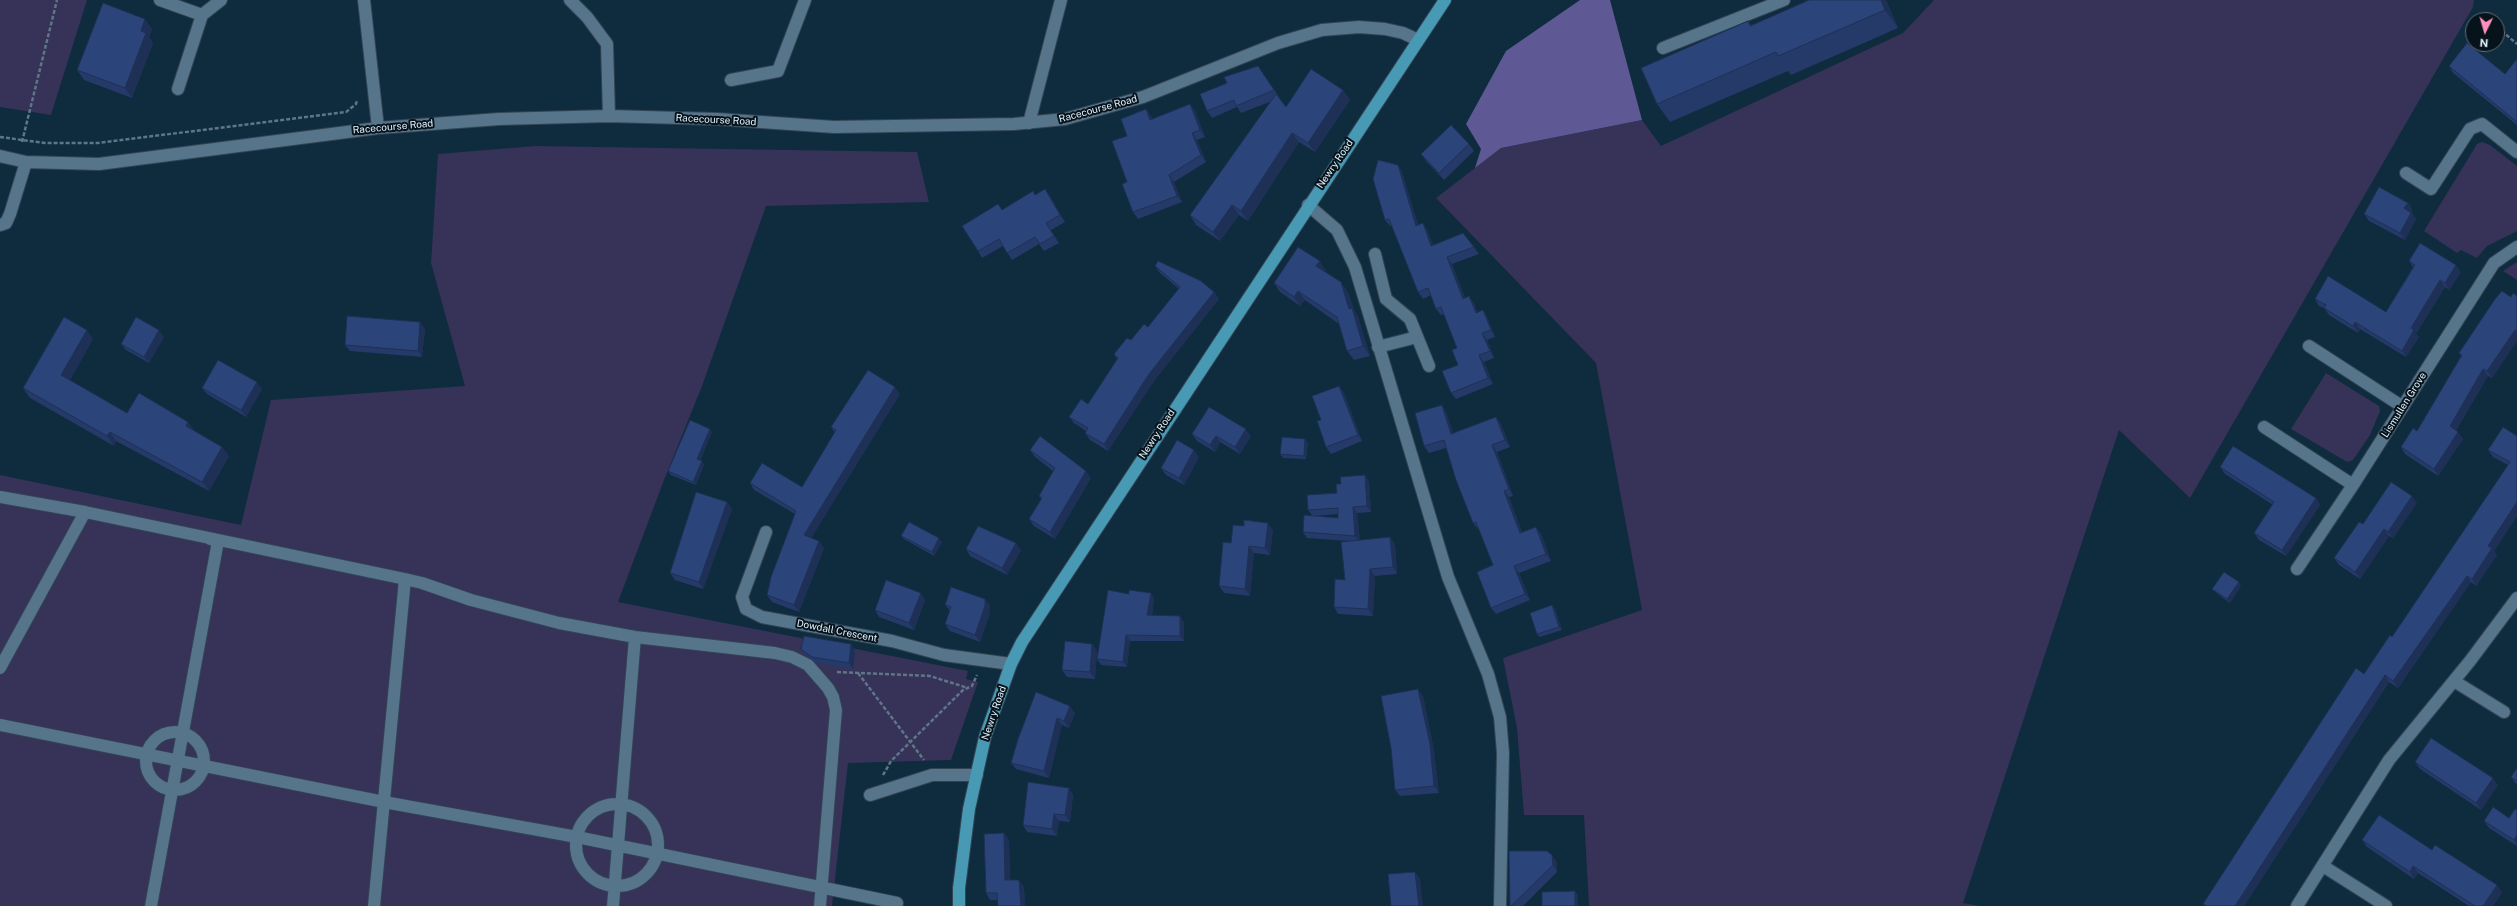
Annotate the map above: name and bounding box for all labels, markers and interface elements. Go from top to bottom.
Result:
north arrow [2465,12,2505,52]
text: N [2479,37,2489,49]
street label: Racecourse Road [1057,93,1139,125]
street label: Racecourse Road [675,112,757,128]
street label: Racecourse Road [352,117,434,137]
street label: Newry Road [1314,137,1356,191]
street label: Lismullen Grove [2379,370,2429,440]
street label: Newry Road [1137,407,1177,461]
street label: Dowdall Crescent [796,617,878,645]
street label: Newry Road [979,684,1009,742]

